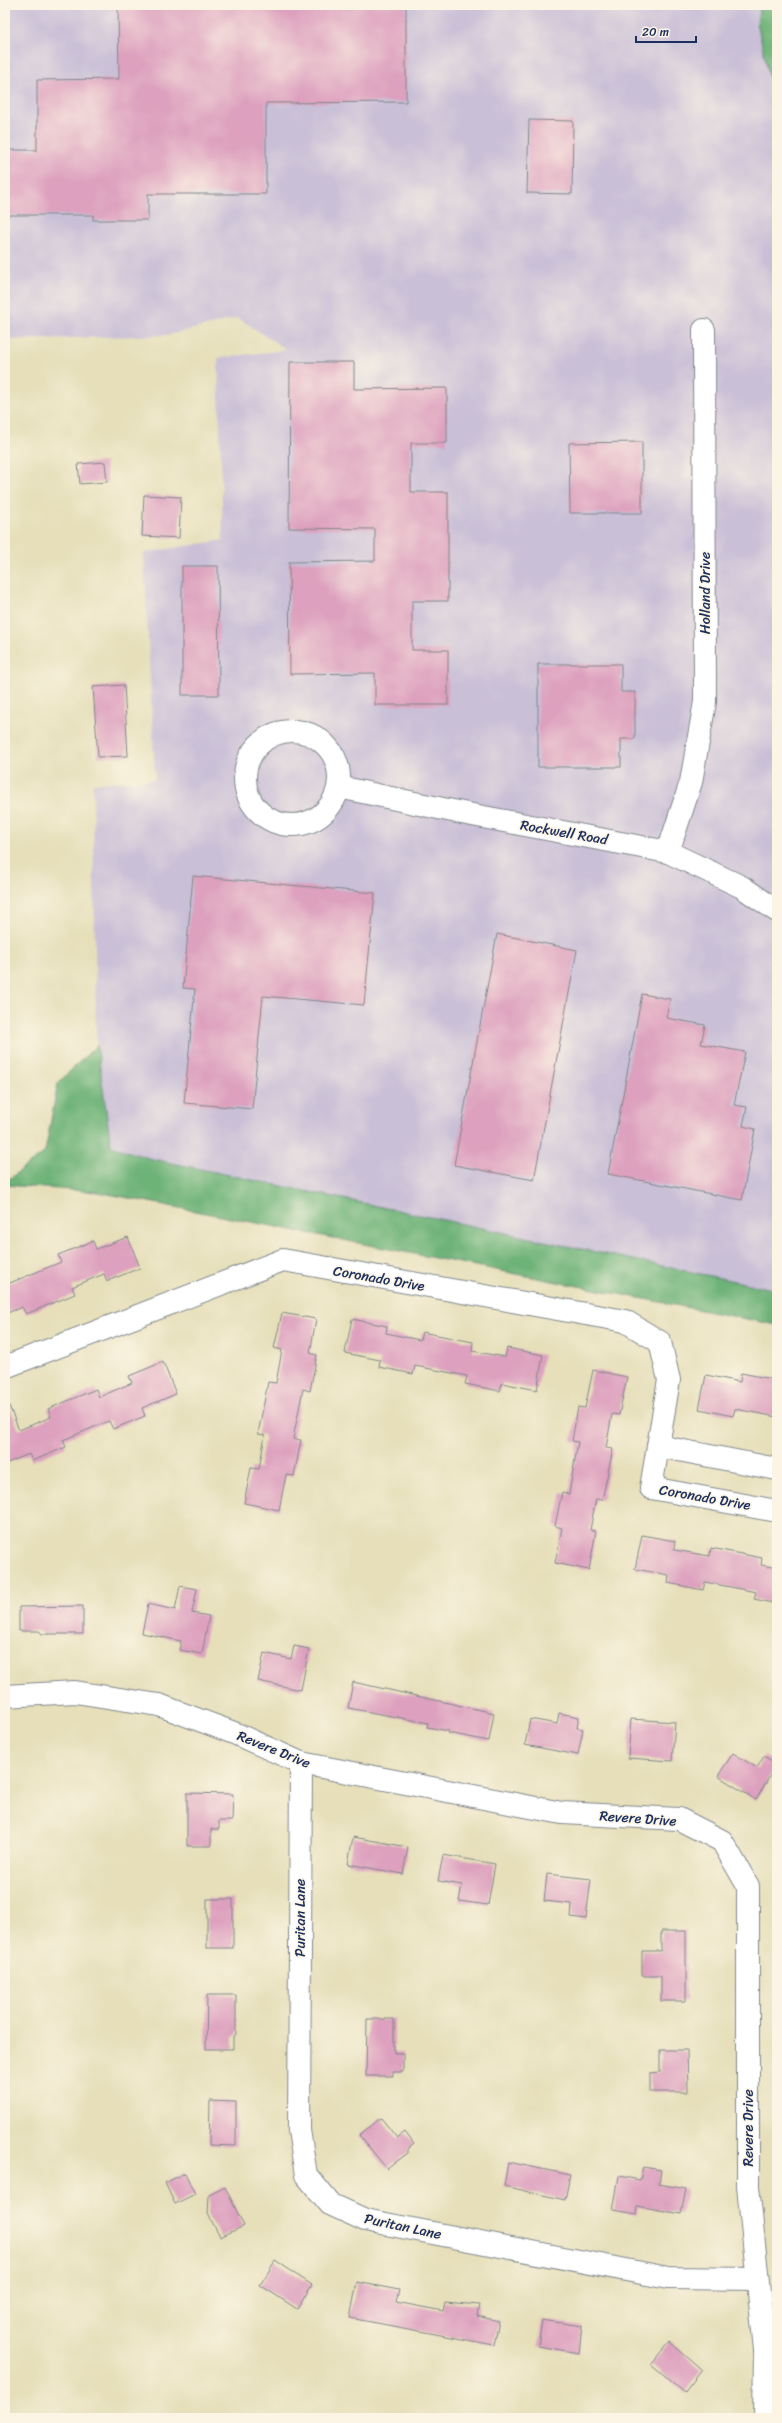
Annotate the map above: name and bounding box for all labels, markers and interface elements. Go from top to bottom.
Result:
scale bar [636,18,696,44]
text: 20 m [642,21,669,43]
street label: Holland Drive [693,552,718,634]
street label: Rockwell Road [518,813,611,853]
street label: Coronado Drive [331,1258,427,1299]
street label: Coronado Drive [657,1477,753,1518]
street label: Revere Drive [233,1723,314,1776]
street label: Revere Drive [599,1803,677,1834]
street label: Puritan Lane [288,1879,313,1957]
street label: Revere Drive [736,2089,761,2167]
street label: Puritan Lane [362,2206,444,2247]

